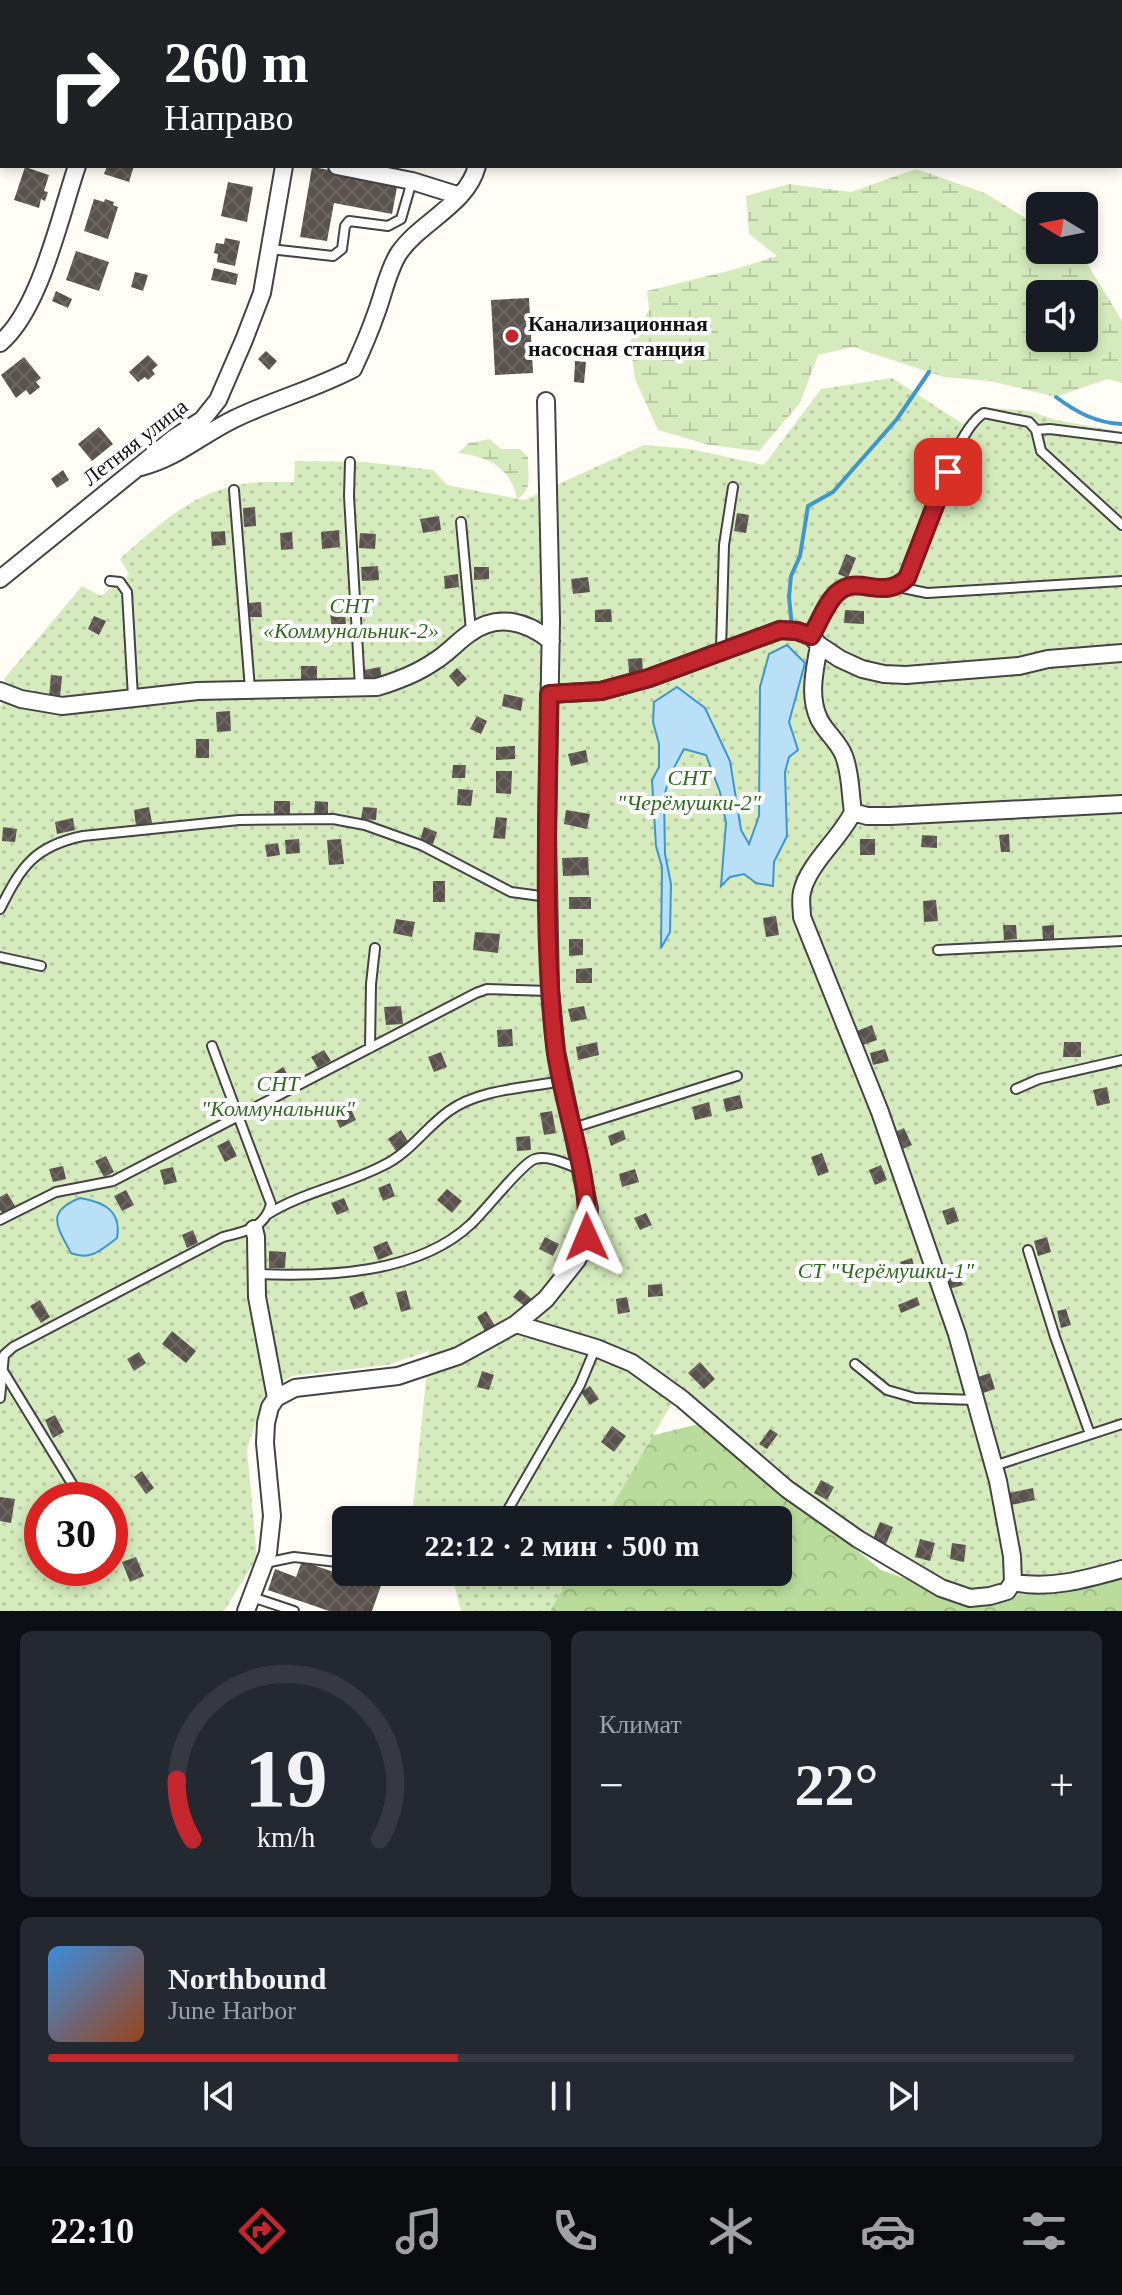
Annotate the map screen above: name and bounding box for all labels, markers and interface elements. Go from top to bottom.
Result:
icon: right [32,32,136,136]
text: 260 m [164,32,309,94]
text: Направо [164,98,294,138]
north arrow [1026,192,1098,264]
map controls [1026,192,1098,352]
button: sound [1026,280,1098,352]
place label: Канализационная насосная станция [528,311,708,361]
marker: Канализационная насосная станция [503,327,521,345]
street label: Летняя улица [78,393,193,491]
pin [914,438,982,506]
icon: arrive [926,450,970,494]
park label: СНТ «Коммунальник-2» [263,593,439,643]
park label: СНТ "Черёмушки-2" [617,765,762,815]
park label: СНТ "Коммунальник" [201,1071,356,1121]
position arrow [545,1195,629,1279]
park label: СТ "Черёмушки-1" [798,1258,975,1283]
speed limit sign: 30 [24,1482,128,1586]
text: 22:12 · 2 мин · 500 m [425,1529,700,1562]
text: Климат [599,1710,682,1739]
text: 19 [244,1732,327,1824]
text: 22° [795,1752,879,1818]
text: − [599,1761,624,1810]
text: + [1049,1761,1074,1810]
text: km/h [256,1822,315,1853]
text: Northbound [168,1962,326,1995]
text: June Harbor [168,1996,296,2025]
icon: previous [197,2074,241,2118]
icon: pause [539,2074,583,2118]
icon: next [881,2074,925,2118]
icon: directions [234,2203,290,2259]
icon: music [391,2203,447,2259]
icon: phone [547,2203,603,2259]
icon: climate [703,2203,759,2259]
icon: car [860,2203,916,2259]
icon: filters [1016,2203,1072,2259]
text: 22:10 [50,2211,134,2251]

